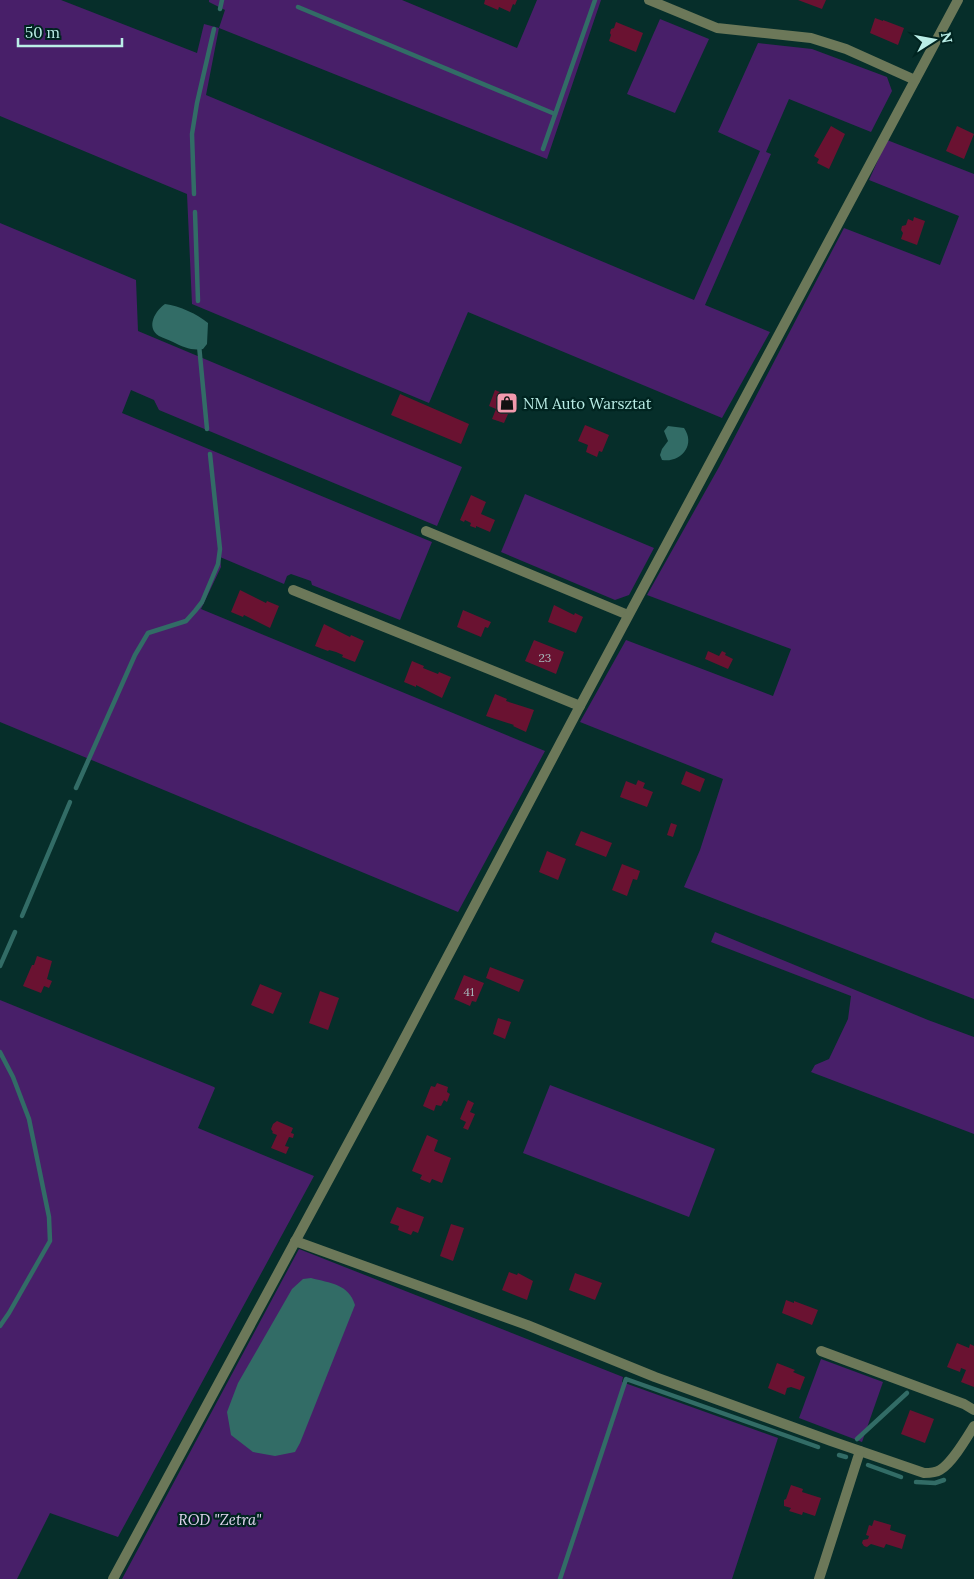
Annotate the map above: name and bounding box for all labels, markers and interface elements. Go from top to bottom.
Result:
scale bar [18,15,121,47]
north arrow [909,15,959,65]
text: 50 m [25,23,60,42]
text: N [937,30,957,45]
shop icon: NM Auto Warsztat [495,391,519,415]
place label: NM Auto Warsztat [523,394,652,413]
house number: 23 [539,650,552,665]
house number: 41 [464,984,474,999]
park label: ROD "Zetra" [178,1510,262,1529]

